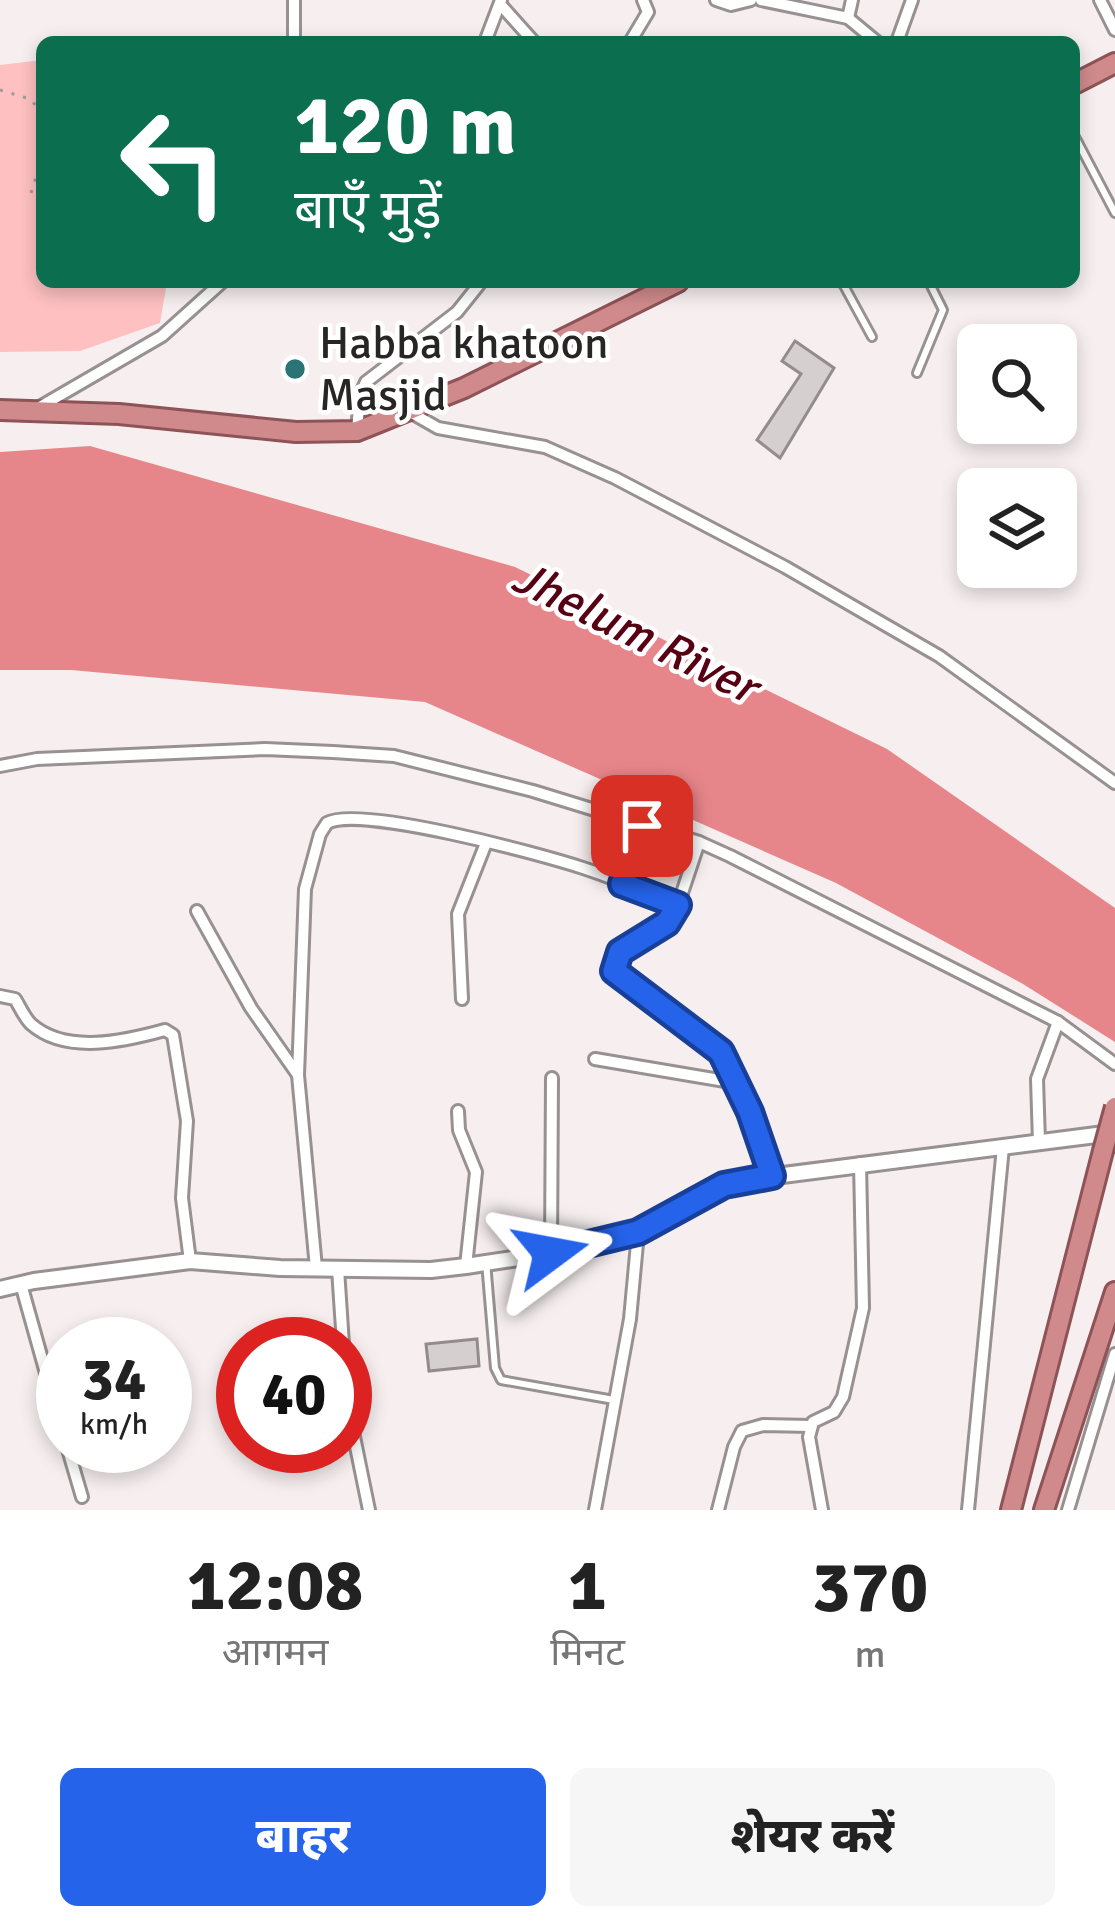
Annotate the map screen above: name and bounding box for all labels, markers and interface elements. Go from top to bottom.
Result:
text: 120 m [294,74,516,178]
icon: left [96,84,252,240]
text: बाएँ मुड़ें [294,177,442,244]
place label: Habba khatoon Masjid [319,316,608,423]
map controls [957,324,1077,588]
button: search [957,324,1077,444]
marker: Habba khatoon Masjid [282,356,308,382]
button: layers [957,468,1077,588]
water label: Jhelum River [503,547,773,719]
pin [591,775,693,877]
icon: arrive [609,793,675,859]
position arrow [488,1190,614,1316]
speed limit sign: 40 [216,1317,372,1473]
text: 34 [82,1343,146,1417]
text: km/h [80,1406,148,1443]
text: 12:08 [187,1541,363,1630]
text: 1 [568,1541,607,1630]
text: 370 [812,1543,928,1632]
text: आगमन [222,1628,328,1676]
text: मिनट [550,1628,625,1676]
text: m [854,1630,885,1678]
button: बाहर [60,1768,546,1906]
button: शेयर करें [570,1768,1055,1906]

